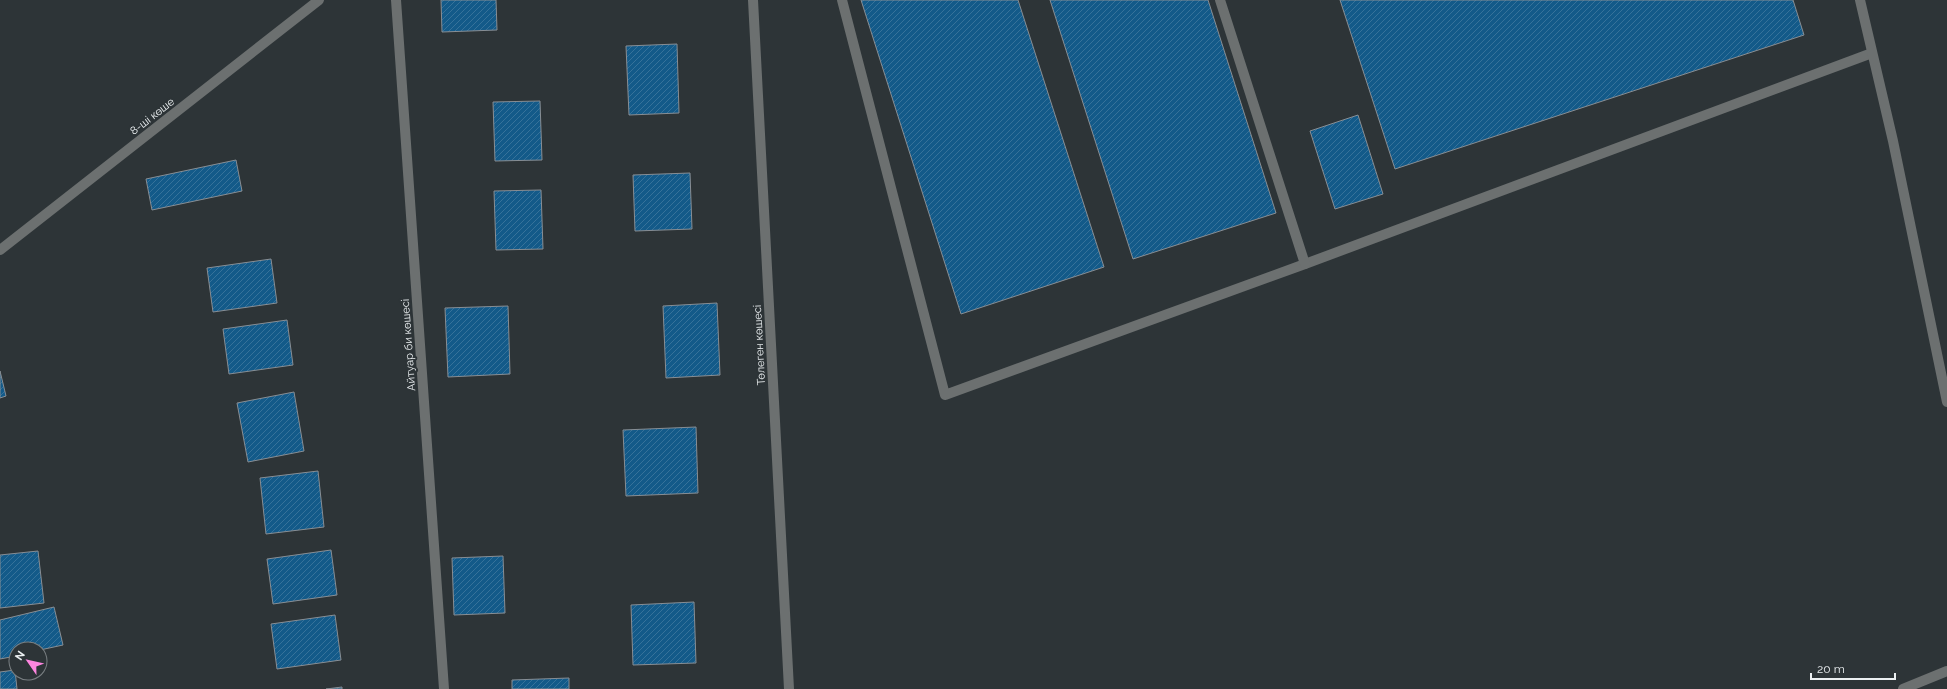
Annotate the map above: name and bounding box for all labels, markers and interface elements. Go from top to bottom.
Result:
street label: 8-шi көше [128,95,177,138]
street label: Айтуар би көшесі [399,298,418,391]
street label: Төлеген көшесі [751,304,768,386]
north arrow [8,641,48,681]
text: N [12,649,28,663]
scale bar [1811,655,1895,681]
text: 20 m [1817,662,1845,676]

